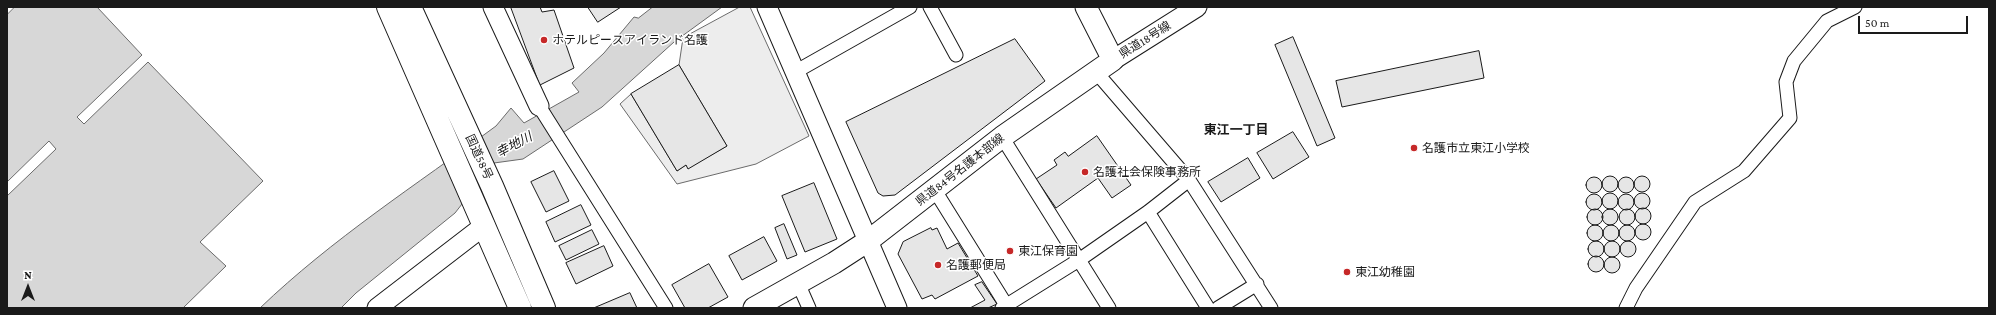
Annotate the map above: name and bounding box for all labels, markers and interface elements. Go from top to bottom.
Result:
scale bar [1860,8,1970,34]
text: 50 m [1865,16,1889,30]
street label: 県道18号線 [1116,18,1174,62]
place label: ホテルピースアイランド名護 [552,33,708,47]
marker: ホテルピースアイランド名護 [539,35,549,45]
district label: 東江一丁目 [1204,122,1268,138]
water label: 幸地川 [493,129,535,161]
street label: 県道84号名護本部線 [913,131,1007,209]
street label: 国道58号 [462,132,496,182]
place label: 名護市立東江小学校 [1422,141,1530,155]
marker: 名護市立東江小学校 [1409,143,1419,153]
place label: 名護社会保険事務所 [1093,165,1201,179]
marker: 名護社会保険事務所 [1080,167,1090,177]
place label: 東江保育園 [1018,244,1078,258]
marker: 東江保育園 [1005,246,1015,256]
place label: 名護郵便局 [946,258,1006,272]
marker: 名護郵便局 [933,260,943,270]
place label: 東江幼稚園 [1355,265,1415,279]
north arrow [8,267,48,307]
marker: 東江幼稚園 [1342,267,1352,277]
text: N [24,269,32,281]

